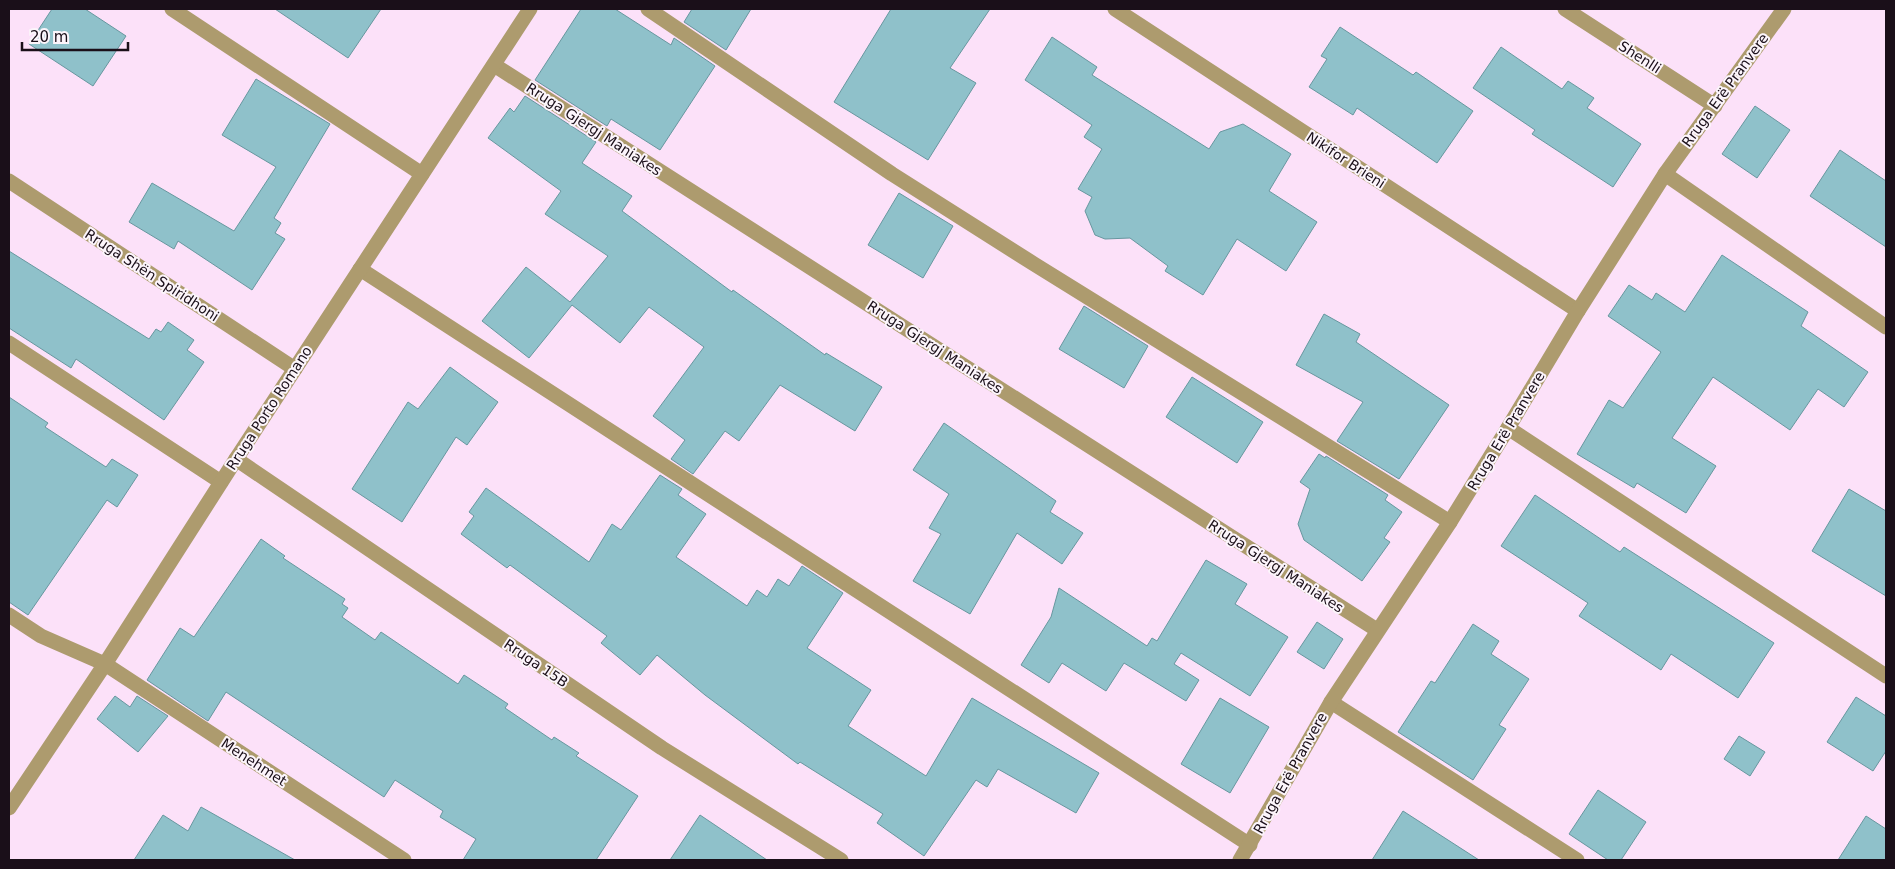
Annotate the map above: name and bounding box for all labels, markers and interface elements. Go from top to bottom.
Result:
scale bar [22,20,129,52]
text: 20 m [30,28,68,46]
street label: Rruga Erë Pranvere [1679,30,1771,150]
street label: Shenlli [1616,38,1664,76]
street label: Rruga Gjergj Maniakes [523,79,665,179]
street label: Nikifor Brieni [1304,129,1388,191]
street label: Rruga Shën Spiridhoni [82,226,222,324]
street label: Rruga Gjergj Maniakes [864,297,1006,397]
street label: Rruga Porto Romano [223,343,315,473]
street label: Rruga Erë Pranvere [1464,369,1548,493]
street label: Rruga Gjergj Maniakes [1205,516,1347,616]
street label: Rruga 15B [501,636,571,690]
street label: Rruga Erë Pranvere [1250,710,1330,836]
street label: Menehmet [218,735,290,789]

